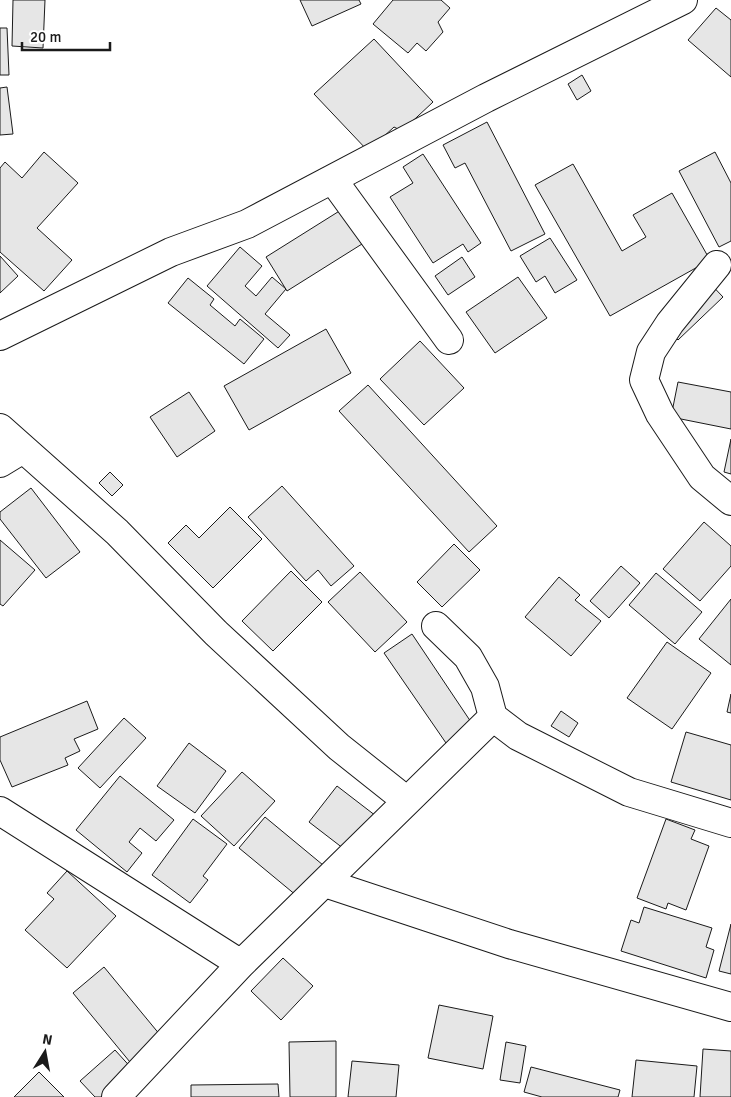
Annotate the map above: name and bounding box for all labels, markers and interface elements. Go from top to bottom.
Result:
scale bar [22,20,110,52]
text: 20 m [30,28,61,46]
north arrow [20,1027,70,1077]
text: N [41,1030,54,1049]

